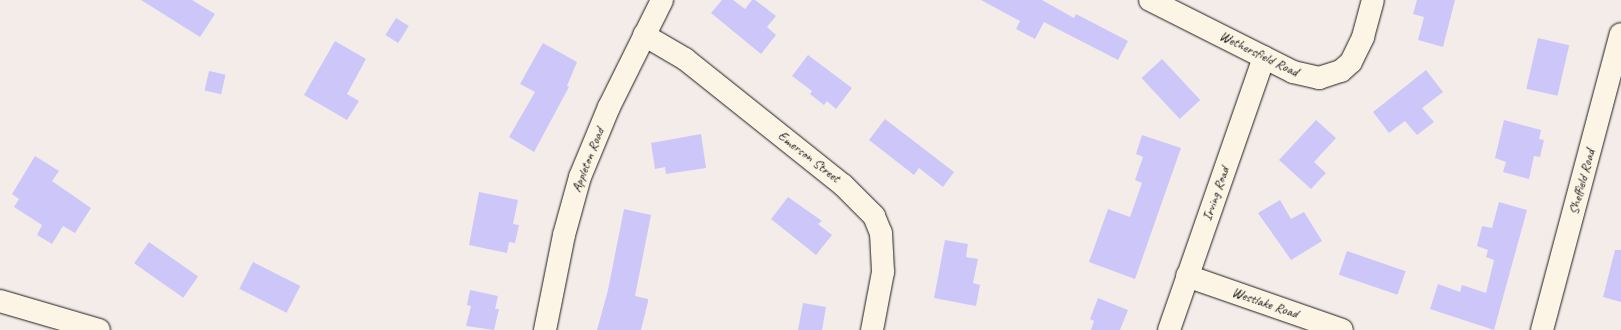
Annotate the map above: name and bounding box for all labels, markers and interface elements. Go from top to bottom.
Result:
street label: Wethersfield Road [1217,28,1301,80]
street label: Appleton Road [568,126,608,194]
street label: Emerson Street [774,127,844,187]
street label: Sheffield Road [1565,148,1599,216]
street label: Irving Road [1199,165,1233,223]
street label: Westlake Road [1230,284,1300,322]

